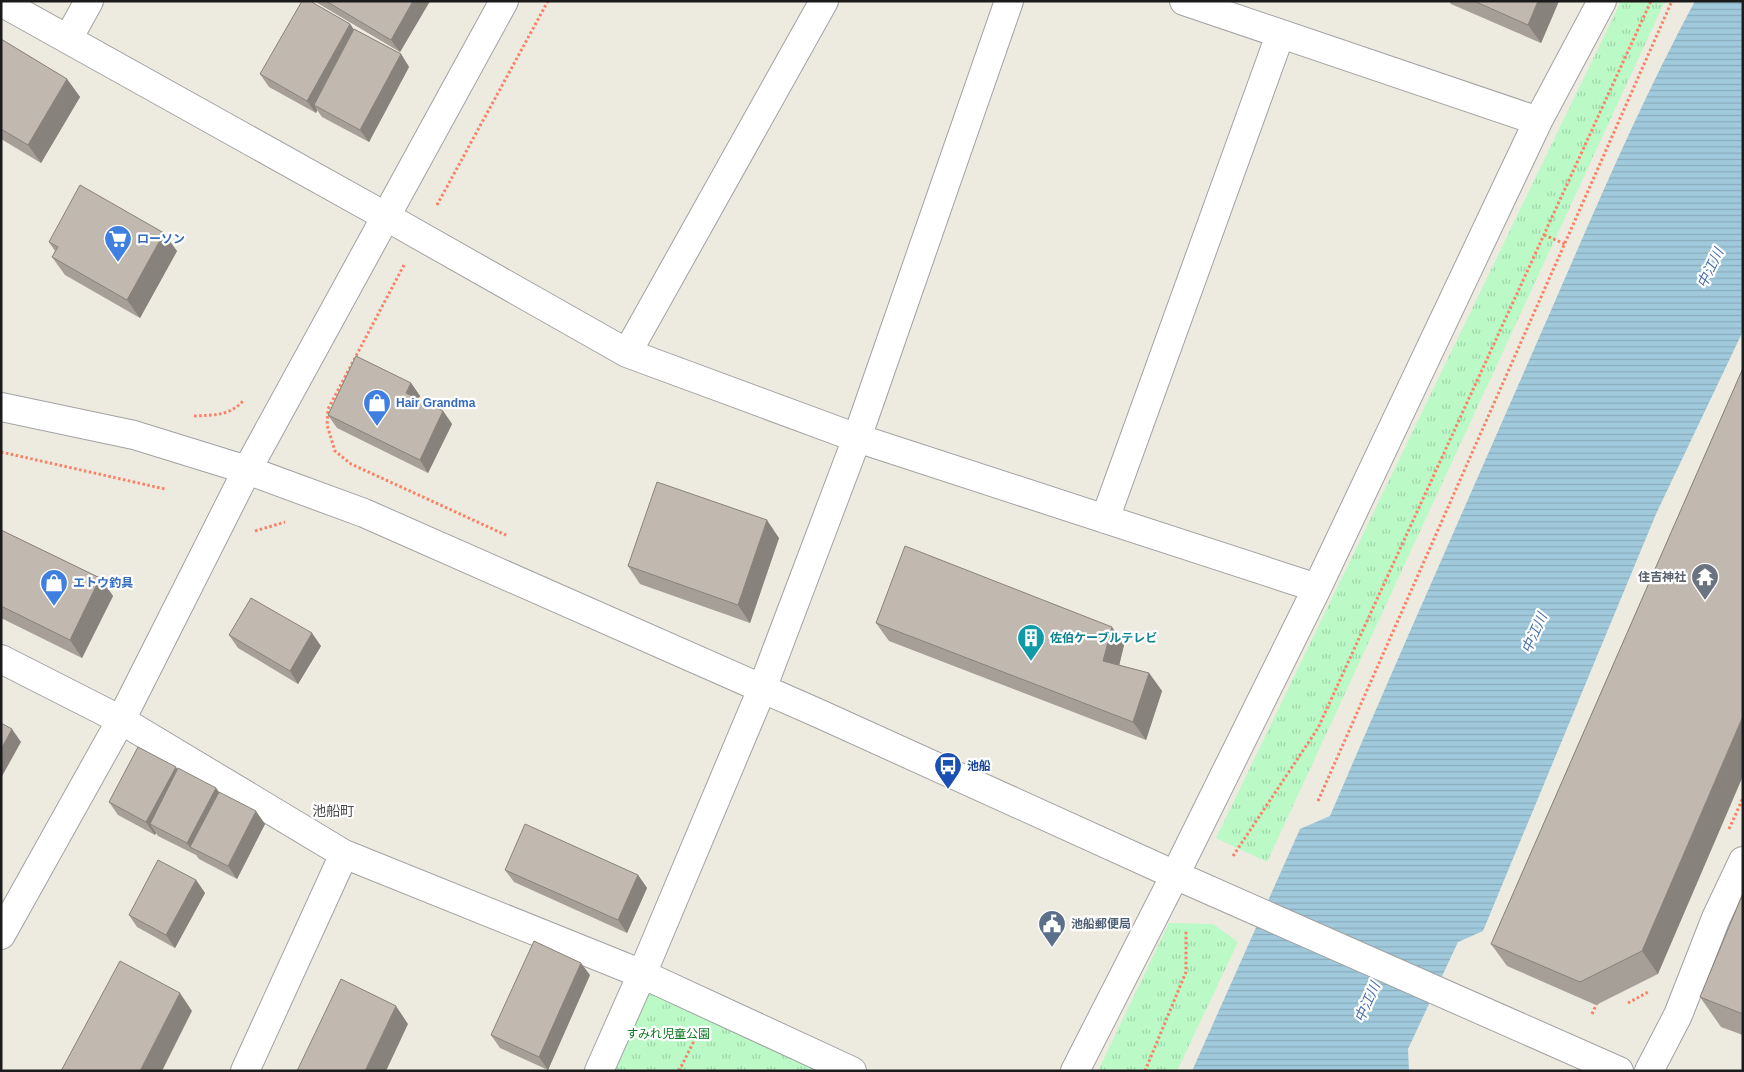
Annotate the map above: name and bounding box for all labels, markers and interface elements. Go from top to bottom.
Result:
supermarket icon: ローソン [103,224,133,263]
place label: ローソン [137,232,185,246]
water label: 中江川 [1694,244,1727,290]
shop icon: Hair Grandma [362,388,392,427]
place label: Hair Grandma [396,396,476,410]
temple icon: 住吉神社 [1690,562,1720,601]
shop icon: エトウ釣具 [39,568,69,607]
place label: 住吉神社 [1638,570,1686,584]
place label: エトウ釣具 [73,576,133,590]
water label: 中江川 [1518,609,1551,655]
building icon: 佐伯ケーブルテレビ [1016,623,1046,662]
place label: 佐伯ケーブルテレビ [1050,631,1157,645]
bus stop icon: 池船 [933,751,963,790]
place label: 池船 [967,759,991,773]
district label: 池船町 [312,803,354,819]
public building icon: 池船郵便局 [1037,909,1067,948]
place label: 池船郵便局 [1071,917,1131,931]
water label: 中江川 [1351,978,1384,1024]
park label: すみれ児童公園 [626,1027,710,1041]

